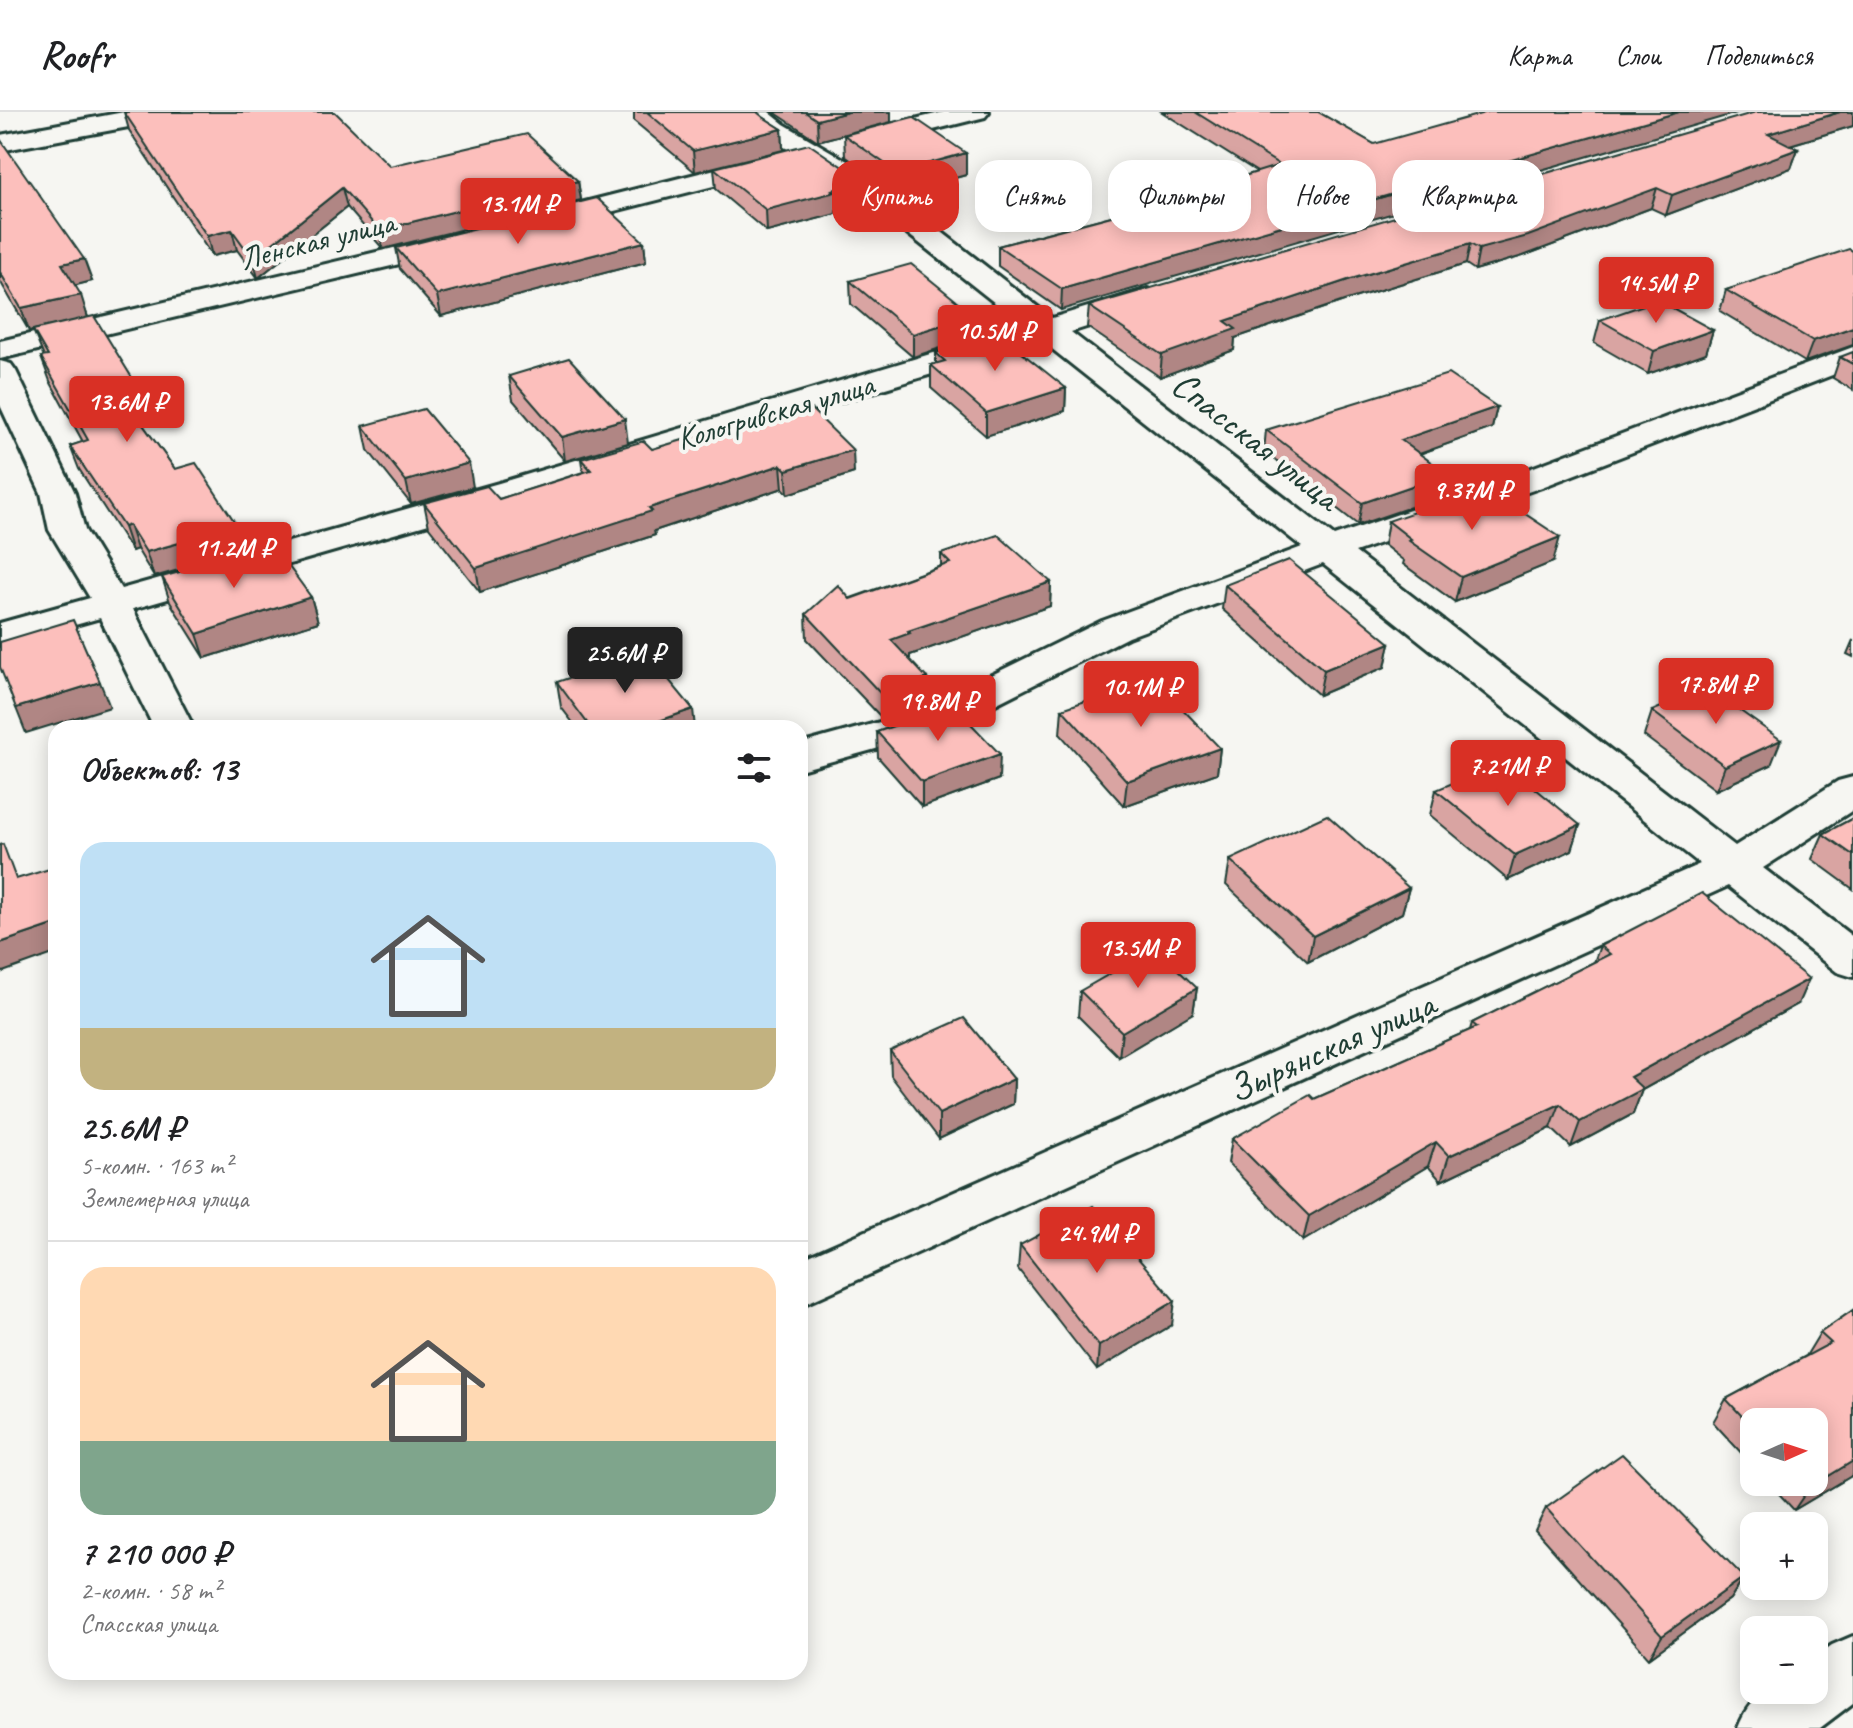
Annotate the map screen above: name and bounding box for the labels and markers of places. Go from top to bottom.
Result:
pin: 13.1M ₽ [444,178,592,246]
pin: 14.5M ₽ [1582,257,1730,325]
pin: 10.5M ₽ [921,305,1069,373]
pin: 13.6M ₽ [53,376,201,444]
pin: 9.37M ₽ [1398,464,1546,532]
pin: 11.2M ₽ [160,522,308,590]
pin: 25.6M ₽ [551,627,699,695]
pin: 17.8M ₽ [1642,658,1790,726]
pin: 10.1M ₽ [1067,661,1215,729]
pin: 19.8M ₽ [864,675,1012,743]
pin: 7.21M ₽ [1434,740,1582,808]
pin: 13.5M ₽ [1064,922,1212,990]
pin: 24.9M ₽ [1023,1207,1171,1275]

